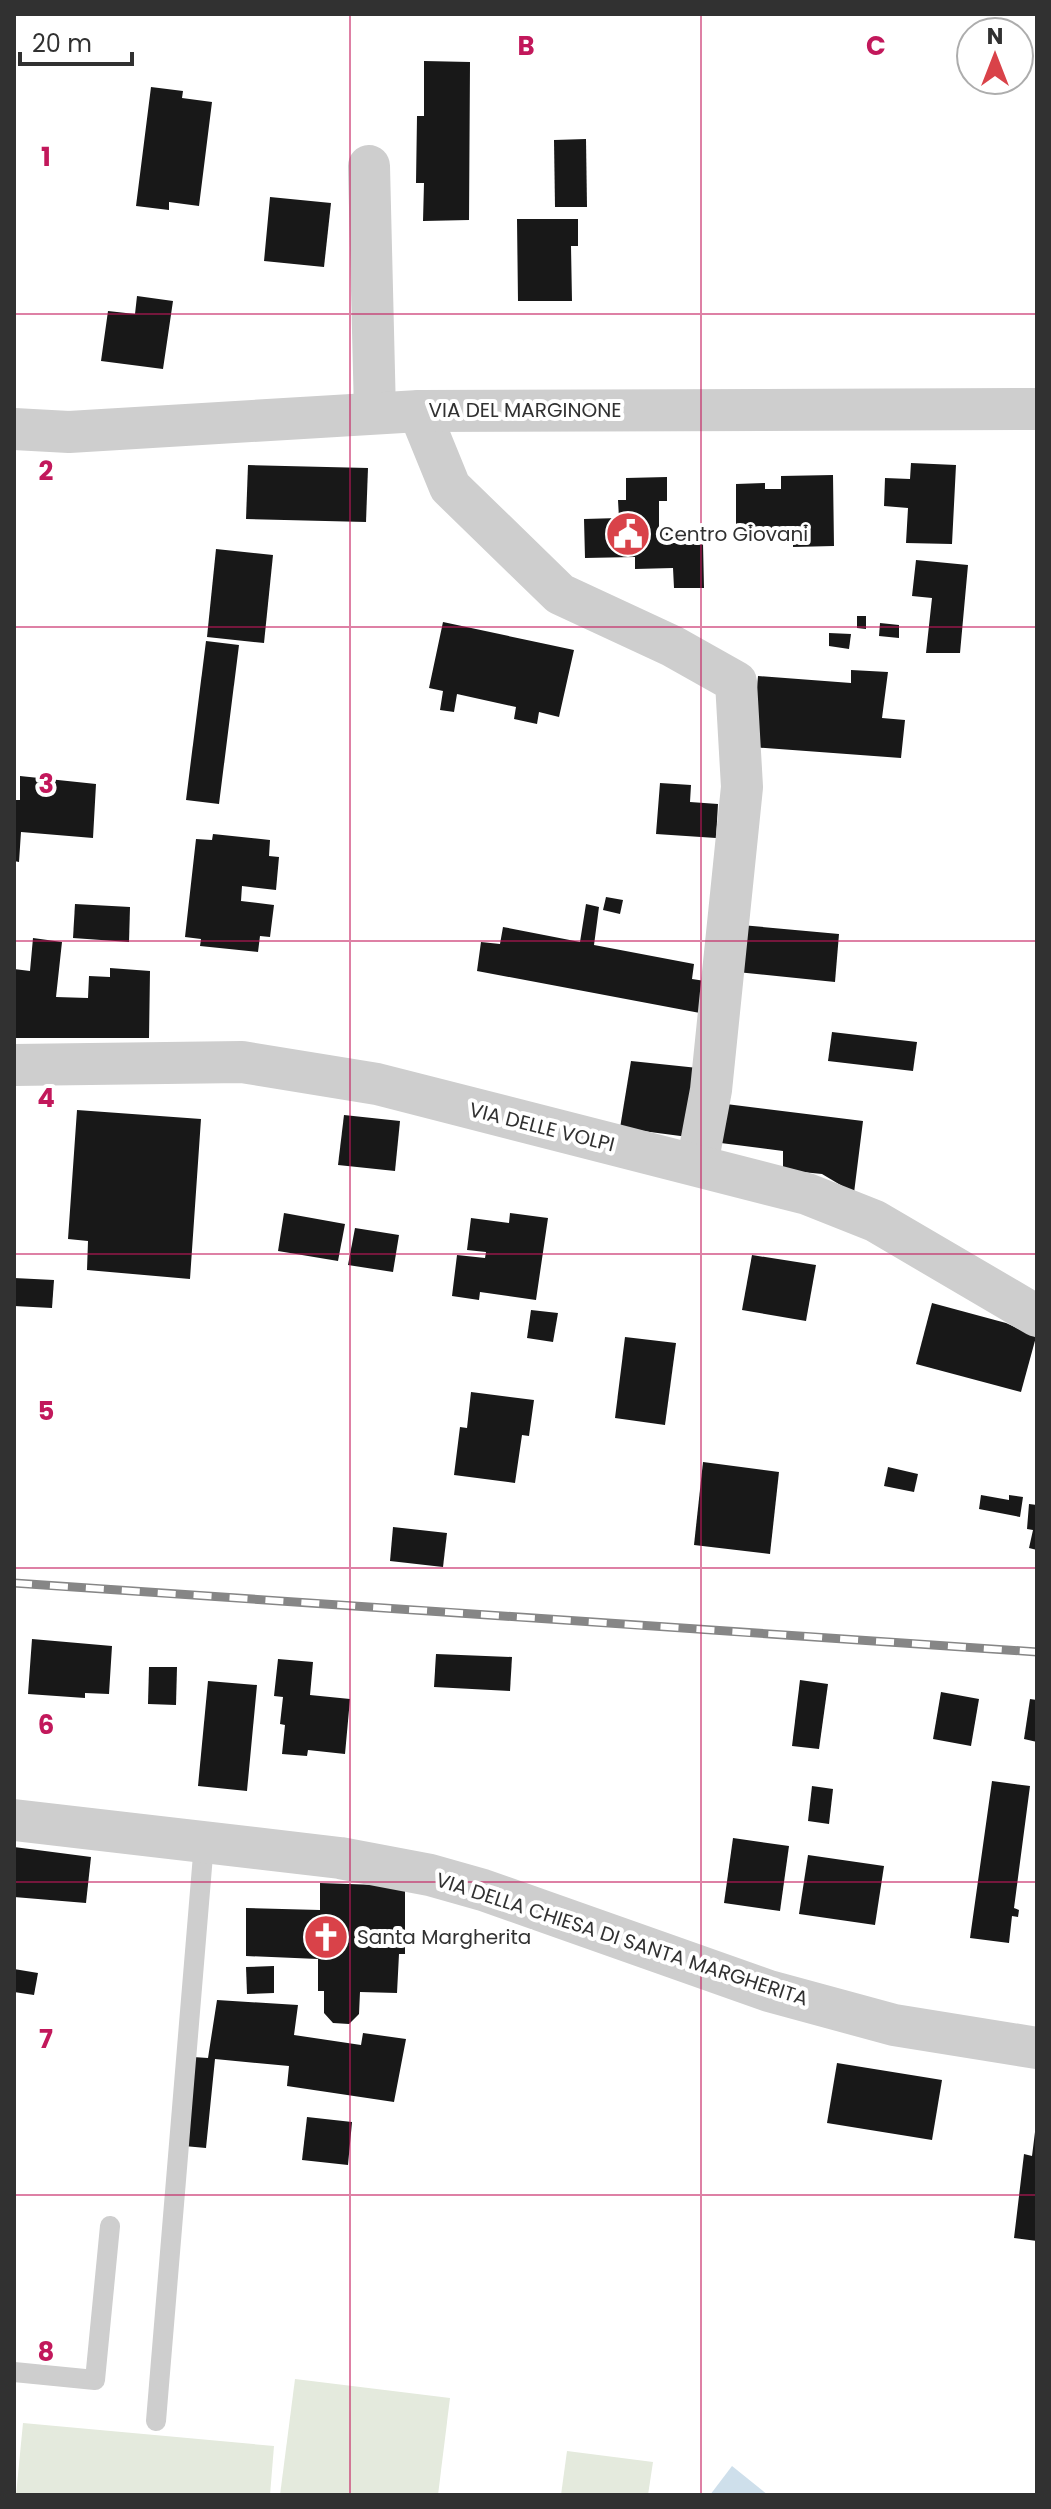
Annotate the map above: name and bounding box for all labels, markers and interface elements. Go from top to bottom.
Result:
scale bar [20,16,132,66]
north arrow [955,16,1035,96]
text: N [987,21,1003,52]
text: 20 m [32,27,92,60]
text: B [517,28,535,64]
text: C [866,28,886,64]
text: 1 [41,139,51,175]
street label: VIA DEL MARGINONE [428,396,622,424]
text: 2 [39,453,54,489]
public building icon: Centro Giovani [604,510,652,558]
place label: Centro Giovani [659,520,808,548]
text: 3 [38,766,54,802]
text: 4 [37,1080,55,1116]
street label: VIA DELLE VOLPI [466,1095,618,1159]
text: 5 [38,1393,54,1429]
text: 6 [38,1707,54,1743]
street label: VIA DELLA CHIESA DI SANTA MARGHERITA [432,1865,812,2013]
church icon: Santa Margherita [302,1913,350,1961]
place label: Santa Margherita [357,1923,531,1951]
text: 7 [39,2021,53,2057]
text: 8 [38,2334,54,2370]

